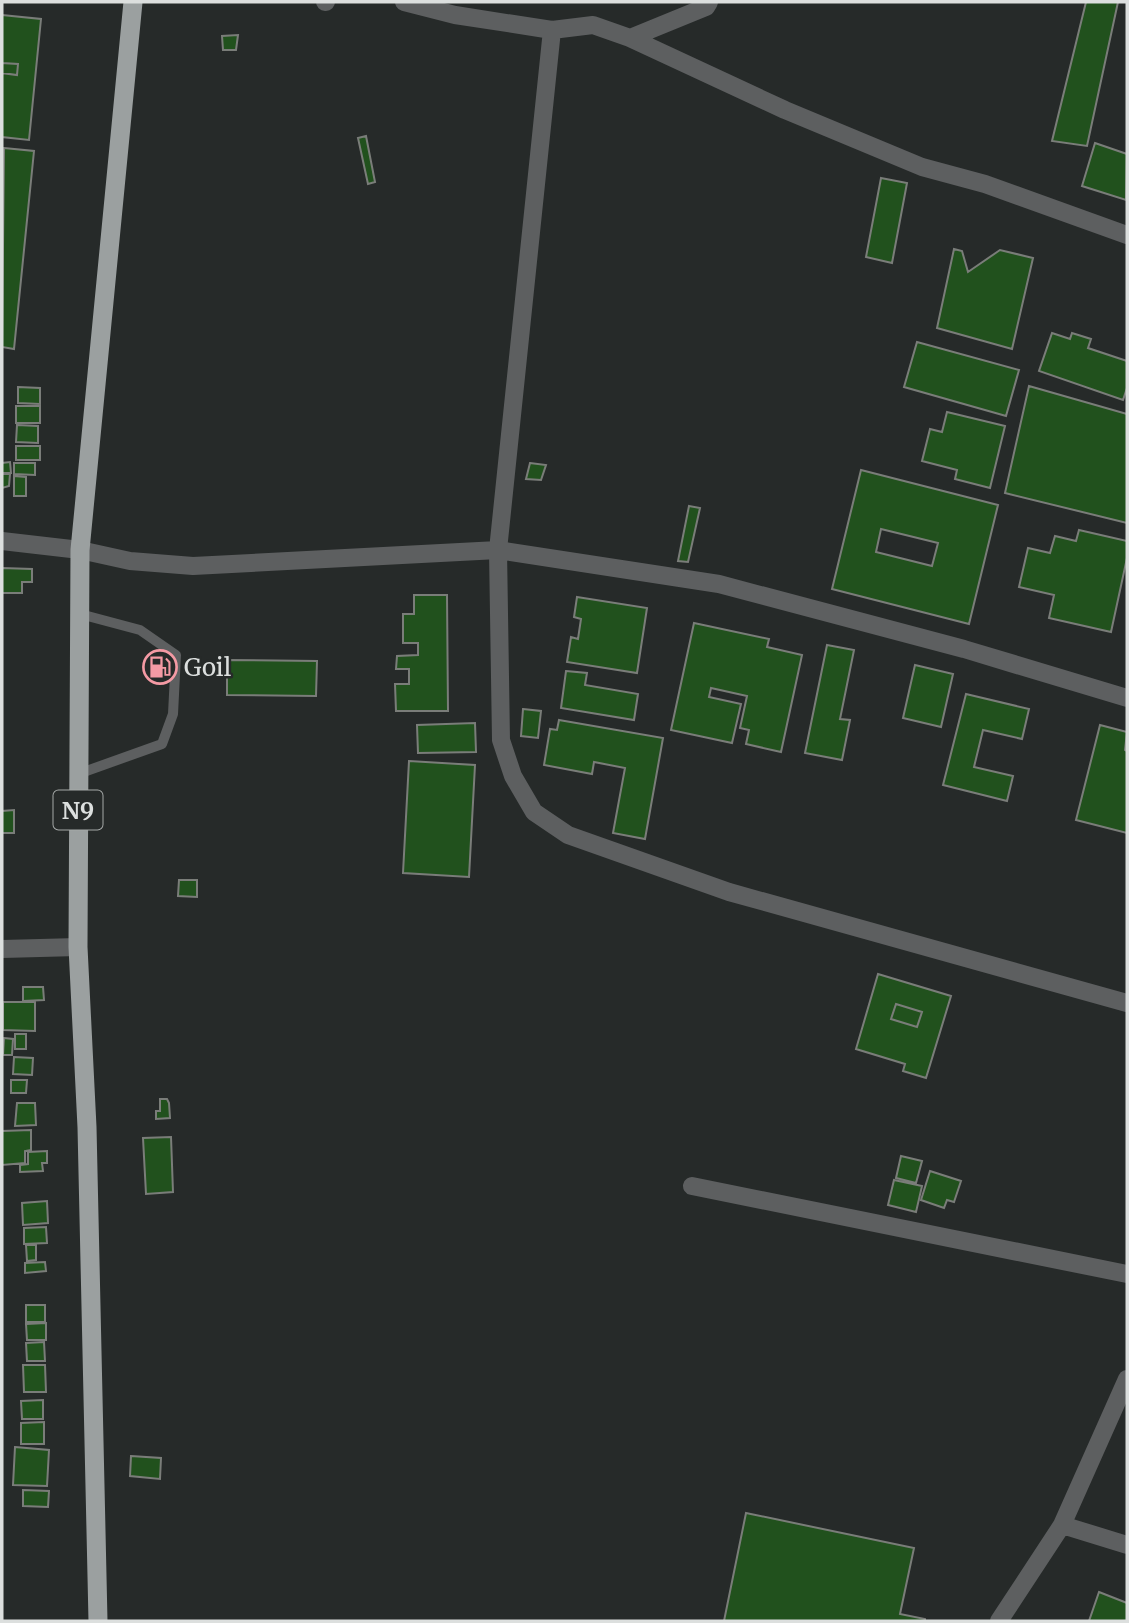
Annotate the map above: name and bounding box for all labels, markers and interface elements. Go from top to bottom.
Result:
fuel station icon: Goil [141,648,179,686]
place label: Goil [184,652,231,683]
road number: N9 [54,790,102,830]

